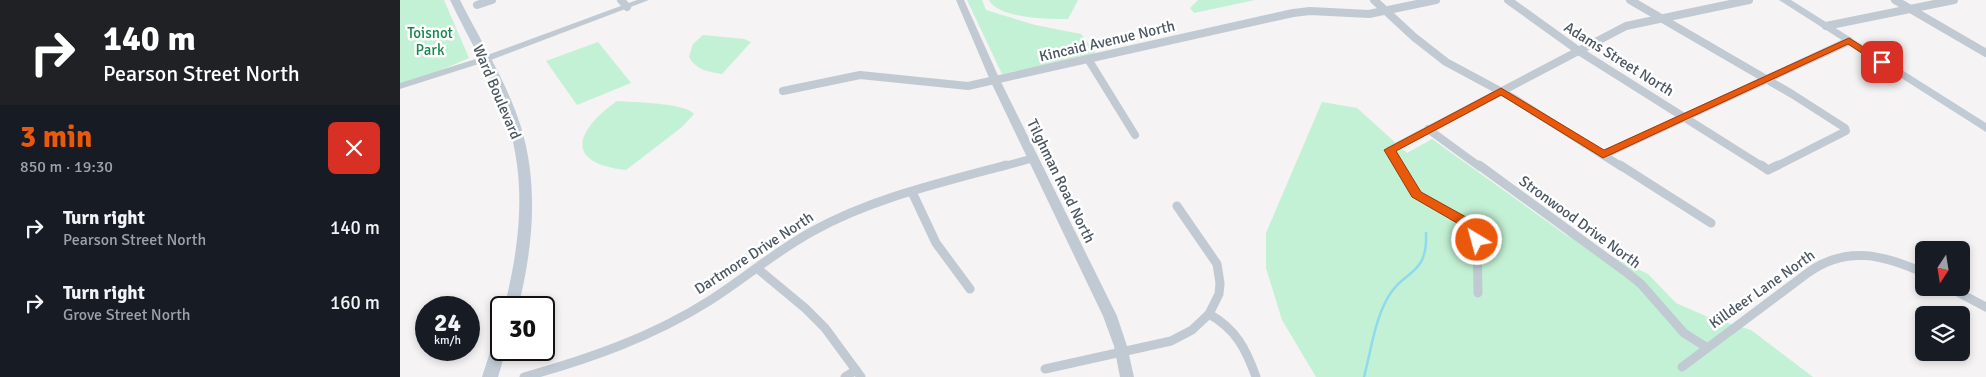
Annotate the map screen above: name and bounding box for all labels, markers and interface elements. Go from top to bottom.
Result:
text: 140 m [103,17,196,60]
street label: Kincaid Avenue North [1037,17,1177,65]
street label: Adams Street North [1561,18,1677,100]
icon: right [20,20,85,85]
park label: Toisnot Park [407,24,453,59]
pin [1861,41,1903,83]
street label: Ward Boulevard [469,42,525,142]
icon: arrive [1868,48,1896,76]
text: Pearson Street North [103,60,300,87]
street label: Tilghman Road North [1023,116,1099,246]
text: 3 min [20,119,92,156]
button: close [328,122,380,174]
text: 850 m · 19:30 [20,157,113,177]
street label: Stronwood Drive North [1516,172,1644,272]
text: Turn right [63,206,145,230]
street label: Dartmore Drive North [691,208,817,298]
position arrow [1450,213,1502,265]
icon: right [20,214,48,242]
text: 140 m [330,216,380,240]
text: Pearson Street North [63,230,206,250]
north arrow [1915,241,1970,296]
map controls [1915,241,1970,361]
street label: Killdeer Lane North [1706,246,1818,332]
text: Turn right [63,281,145,305]
icon: right [20,289,48,317]
text: 160 m [330,291,380,315]
speed limit sign: 30 [490,296,555,361]
text: Grove Street North [63,305,191,325]
button: layers [1915,306,1970,361]
text: 24 [434,307,461,338]
text: km/h [434,333,461,348]

